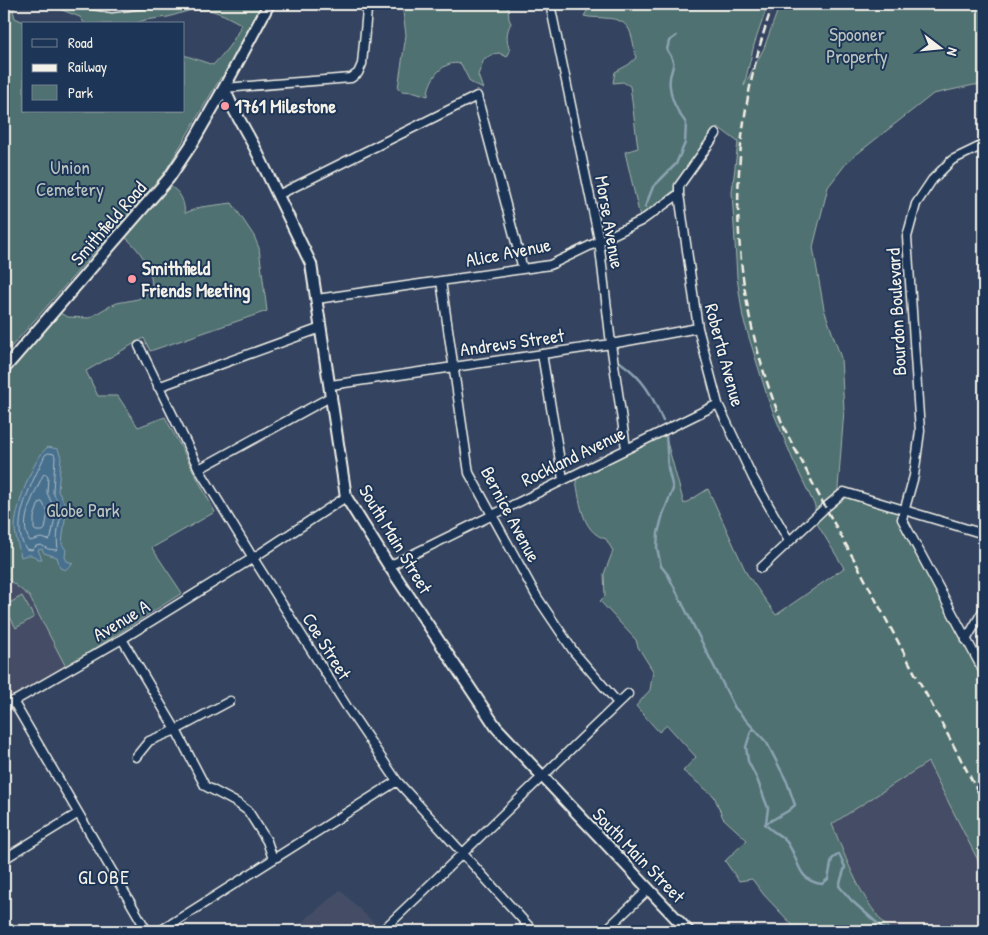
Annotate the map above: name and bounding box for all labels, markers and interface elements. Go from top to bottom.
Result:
park label: Spooner Property [826,21,888,69]
legend [22,22,185,112]
north arrow [916,22,966,72]
text: Road [68,32,93,53]
text: N [943,46,963,58]
text: Railway [68,56,107,77]
text: Park [68,82,93,103]
place label: 1761 Milestone [235,93,336,119]
marker: 1761 Milestone [219,100,231,112]
park label: Union Cemetery [36,154,104,202]
street label: Morse Avenue [589,174,631,271]
street label: Smithfield Road [64,175,152,271]
street label: Alice Avenue [463,231,553,273]
street label: Bourdon Boulevard [880,247,912,376]
place label: Smithfield Friends Meeting [141,255,251,304]
marker: Smithfield Friends Meeting [126,273,138,285]
street label: Roberta Avenue [699,301,751,410]
street label: Andrews Street [458,322,566,362]
street label: Rockland Avenue [517,419,630,492]
street label: Bernice Avenue [475,462,547,567]
street label: South Main Street [353,480,439,599]
park label: Globe Park [46,497,120,523]
street label: Avenue A [88,593,154,647]
street label: Coe Street [296,608,358,685]
street label: South Main Street [587,802,691,909]
district label: GLOBE [78,863,130,890]

